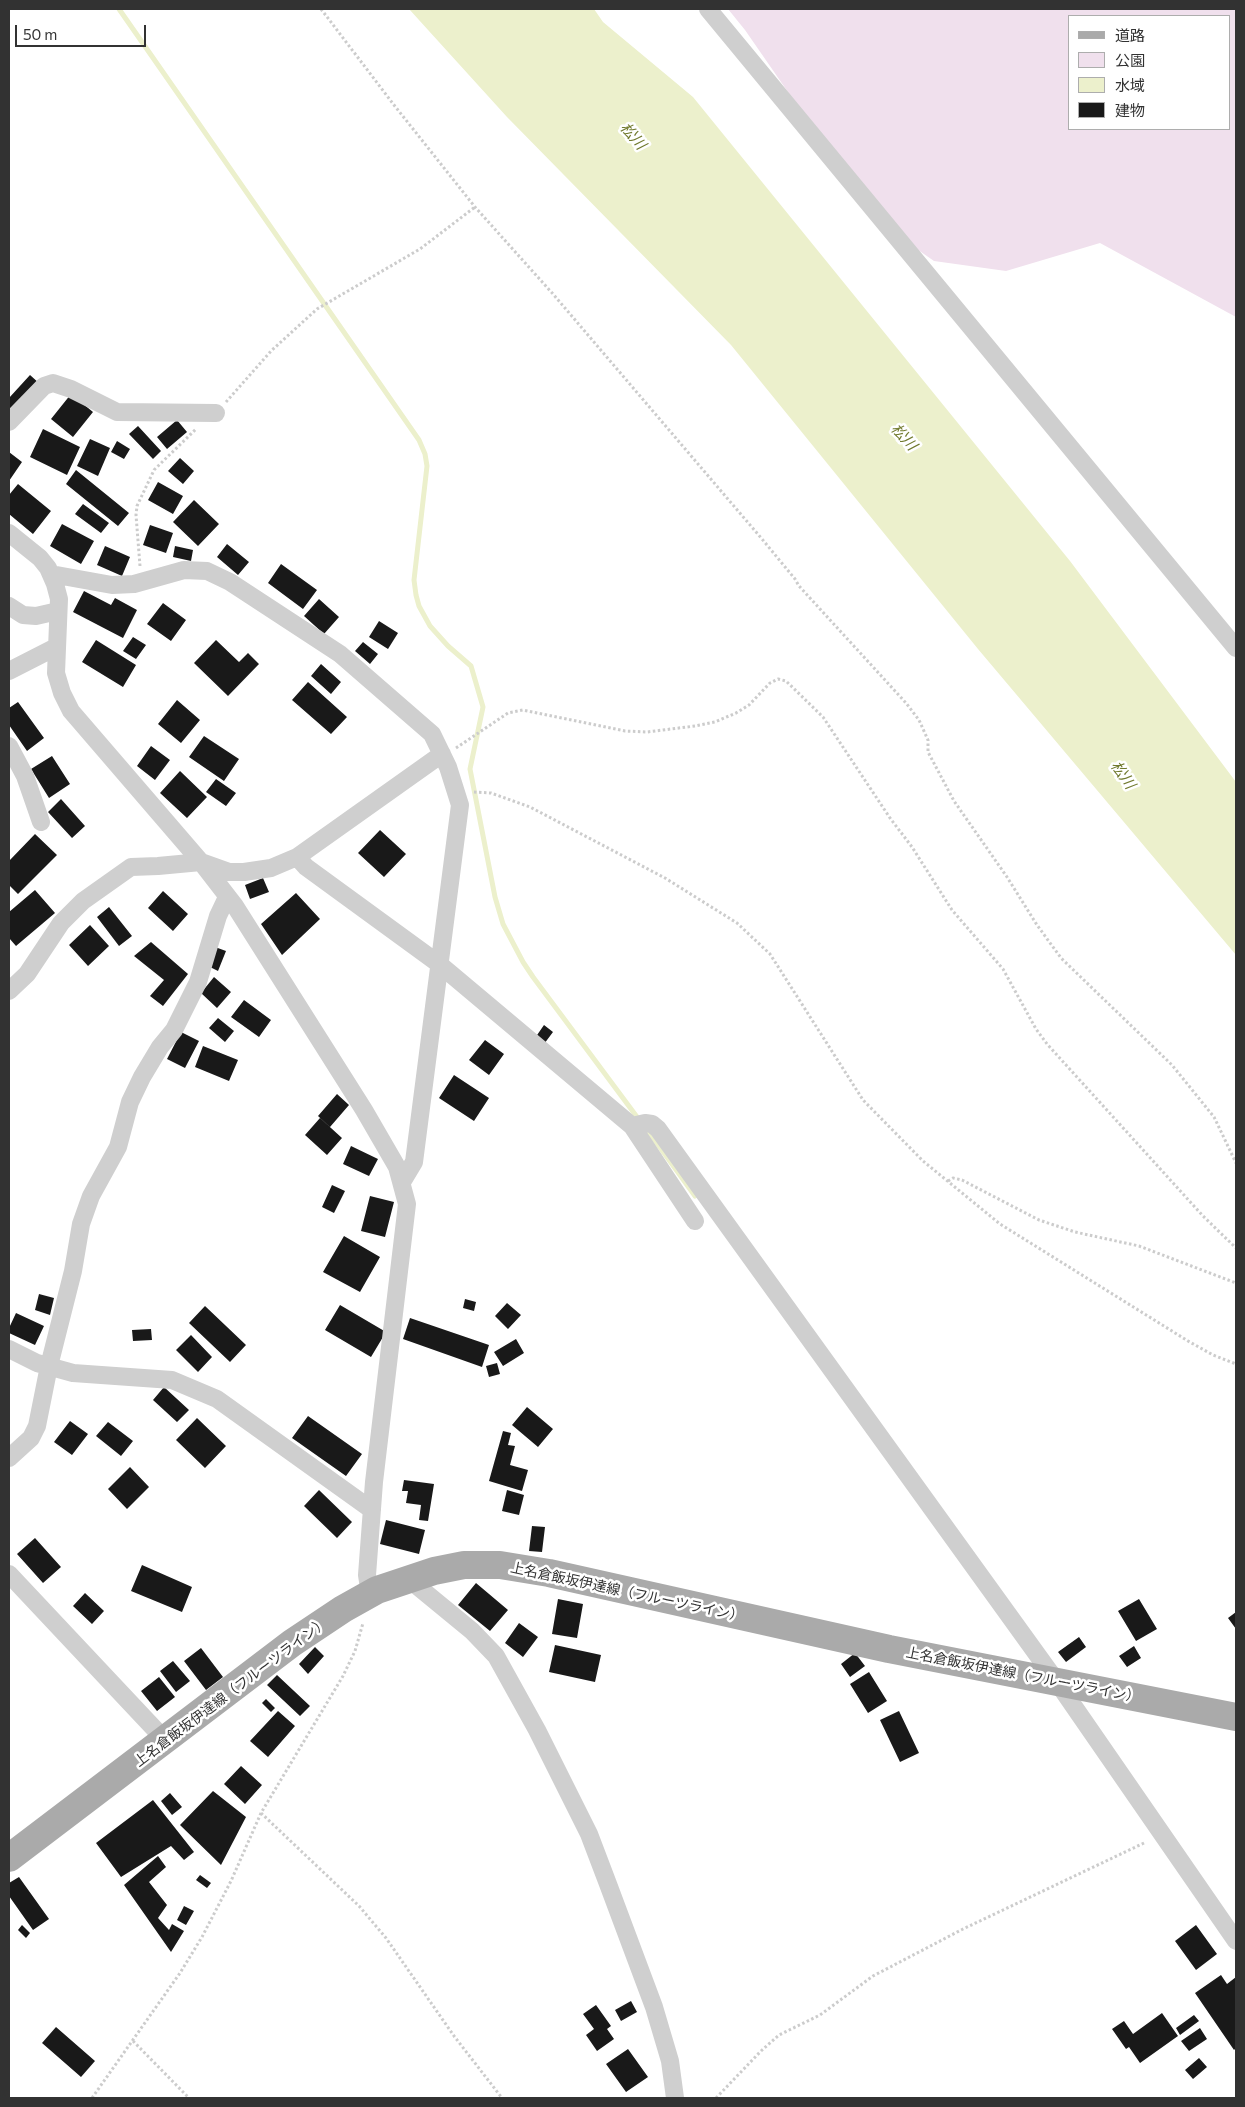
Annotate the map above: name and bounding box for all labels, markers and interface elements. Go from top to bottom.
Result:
scale bar [18,15,149,47]
legend [1068,15,1230,130]
text: 50 m [23,25,57,43]
text: 道路 [1115,26,1145,44]
text: 公園 [1115,51,1145,69]
text: 水域 [1115,76,1145,94]
text: 建物 [1115,101,1145,119]
water label: 松川 [616,119,650,153]
water label: 松川 [887,420,921,454]
water label: 松川 [1107,758,1139,792]
street label: 上名倉飯坂伊達線（フルーツライン） [509,1559,745,1625]
street label: 上名倉飯坂伊達線（フルーツライン） [131,1614,331,1770]
street label: 上名倉飯坂伊達線（フルーツライン） [905,1644,1141,1706]

